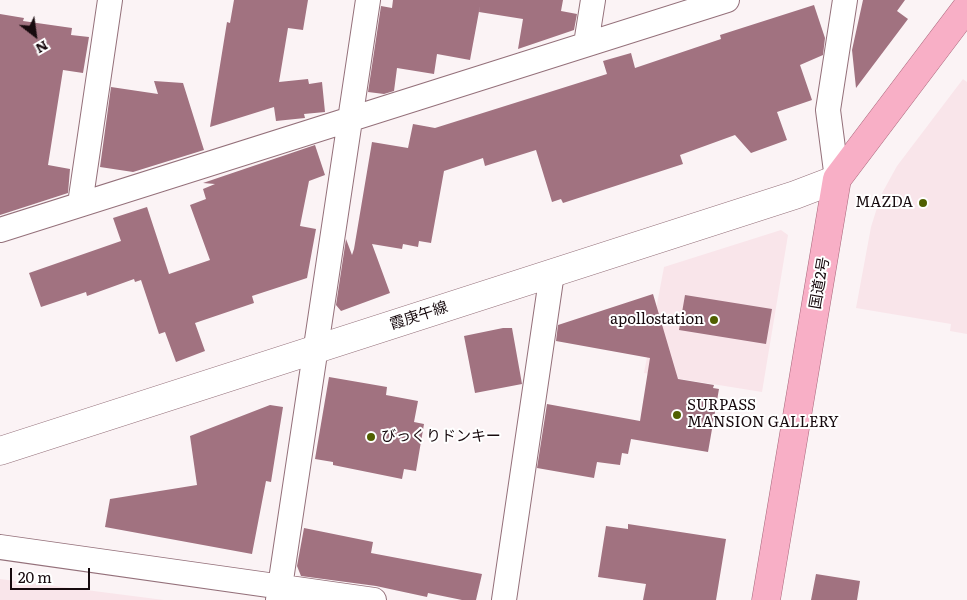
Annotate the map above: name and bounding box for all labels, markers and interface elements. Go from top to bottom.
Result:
north arrow [10,10,60,60]
text: N [32,36,53,60]
place label: MAZDA [855,194,913,212]
marker: MAZDA [917,197,929,209]
street label: 国道2号 [807,256,833,310]
street label: 霞庚午線 [388,298,450,334]
place label: apollostation [610,311,704,329]
marker: apollostation [708,314,720,326]
place label: SURPASS MANSION GALLERY [687,397,839,432]
marker: SURPASS MANSION GALLERY [671,409,683,421]
place label: びっくりドンキー [381,428,501,446]
marker: びっくりドンキー [365,431,377,443]
scale bar [12,558,92,590]
text: 20 m [18,565,52,588]

